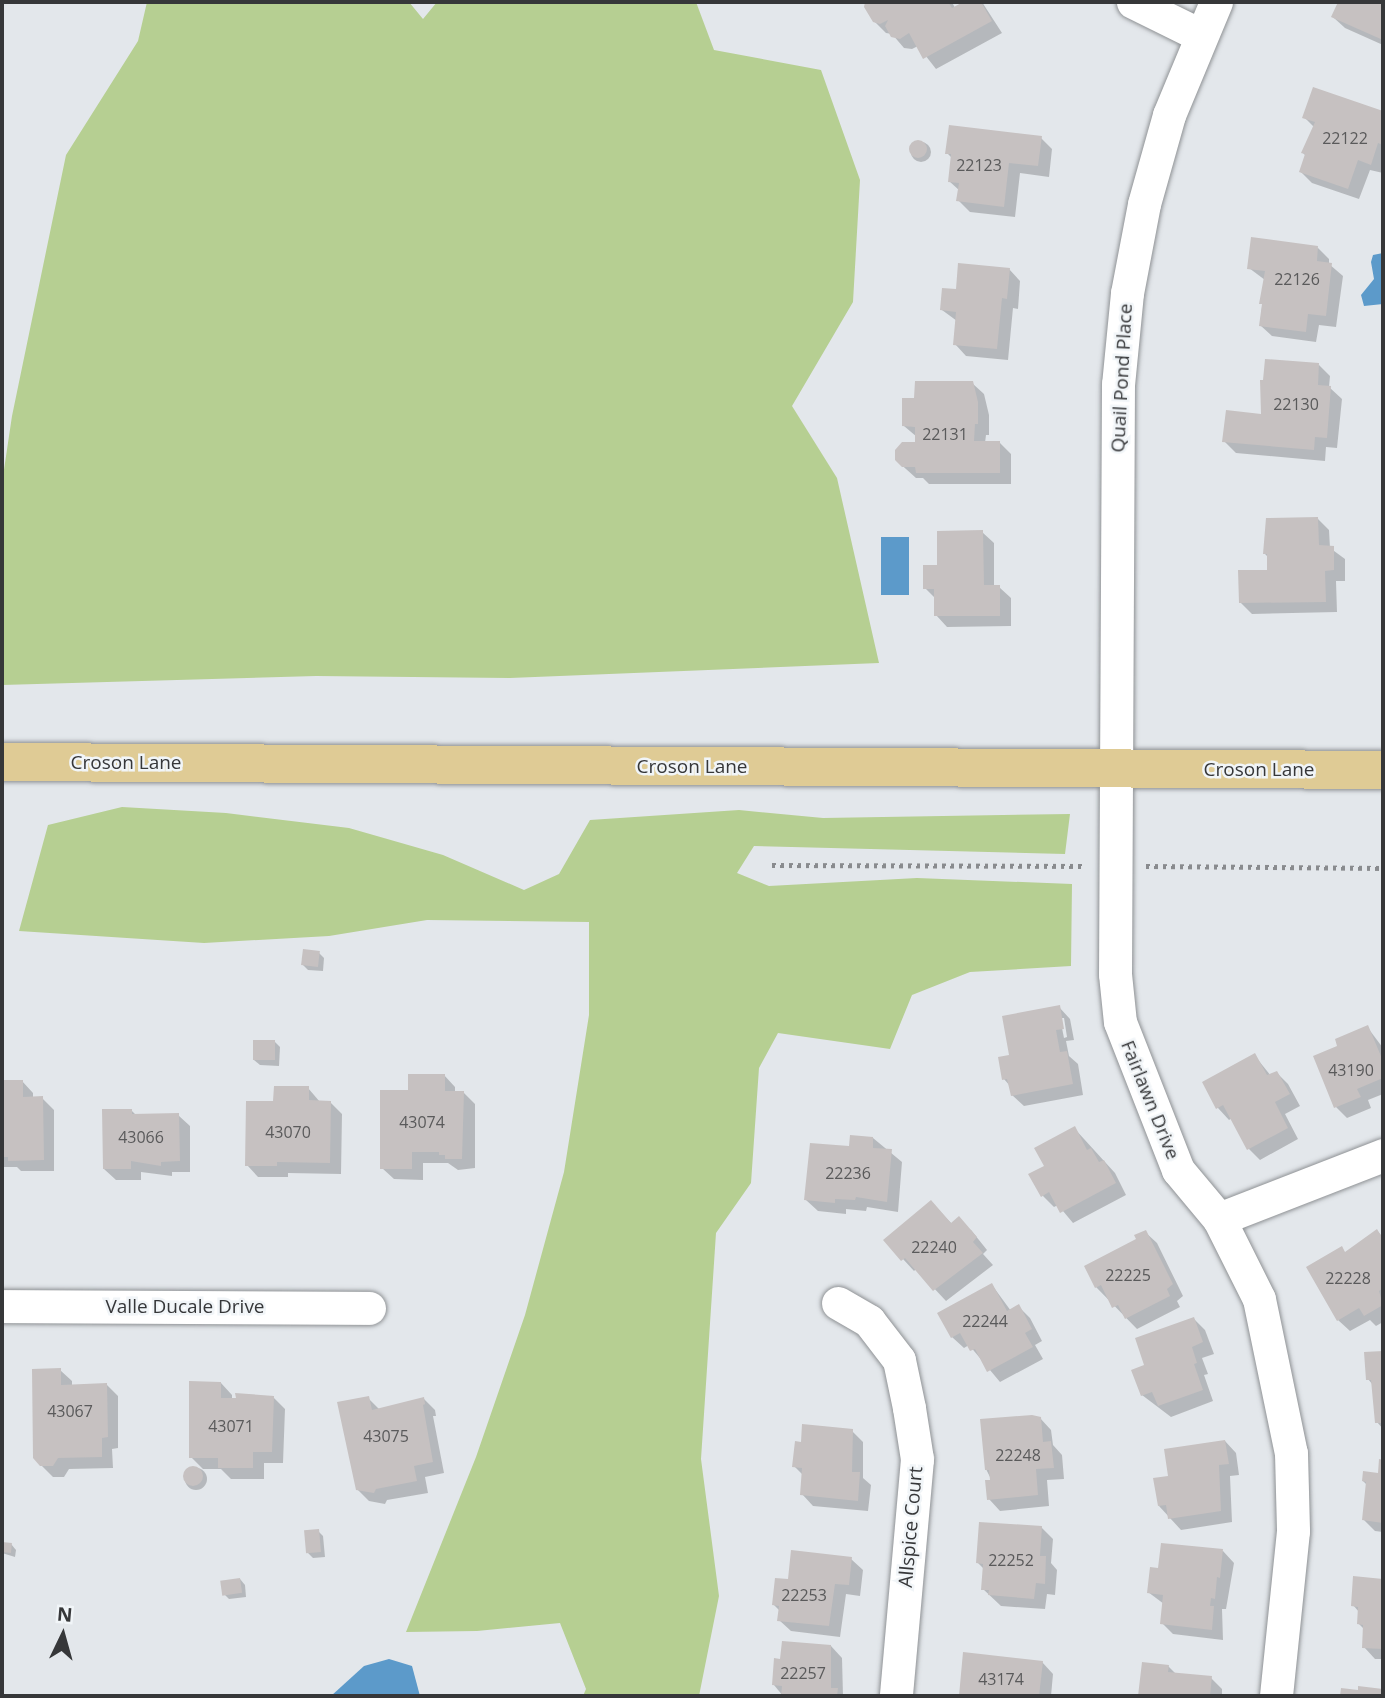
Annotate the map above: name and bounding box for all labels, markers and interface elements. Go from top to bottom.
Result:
house number: 22122 [1322,128,1368,148]
house number: 22123 [956,155,1002,175]
house number: 22126 [1274,269,1320,289]
street label: Quail Pond Place [1107,303,1137,453]
house number: 22130 [1273,394,1319,414]
house number: 22131 [922,424,968,444]
street label: Croson Lane [70,752,182,774]
street label: Croson Lane [636,756,748,778]
street label: Croson Lane [1203,759,1315,781]
street label: Fairlawn Drive [1116,1037,1184,1163]
house number: 43190 [1328,1060,1374,1080]
house number: 43074 [399,1112,445,1132]
house number: 43070 [265,1122,311,1142]
house number: 43066 [118,1127,164,1147]
house number: 22236 [825,1163,871,1183]
house number: 22240 [911,1237,957,1257]
house number: 22225 [1105,1265,1151,1285]
house number: 22228 [1325,1268,1371,1288]
street label: Valle Ducale Drive [105,1296,265,1318]
house number: 22244 [962,1311,1008,1331]
house number: 43067 [47,1401,93,1421]
house number: 43071 [208,1416,254,1436]
house number: 43075 [363,1426,409,1446]
house number: 22248 [995,1445,1041,1465]
street label: Allspice Court [894,1466,928,1588]
house number: 22252 [988,1550,1034,1570]
house number: 22253 [781,1585,827,1605]
north arrow [28,1600,98,1670]
text: N [56,1600,74,1628]
house number: 22257 [780,1663,826,1683]
house number: 43174 [978,1669,1024,1689]

